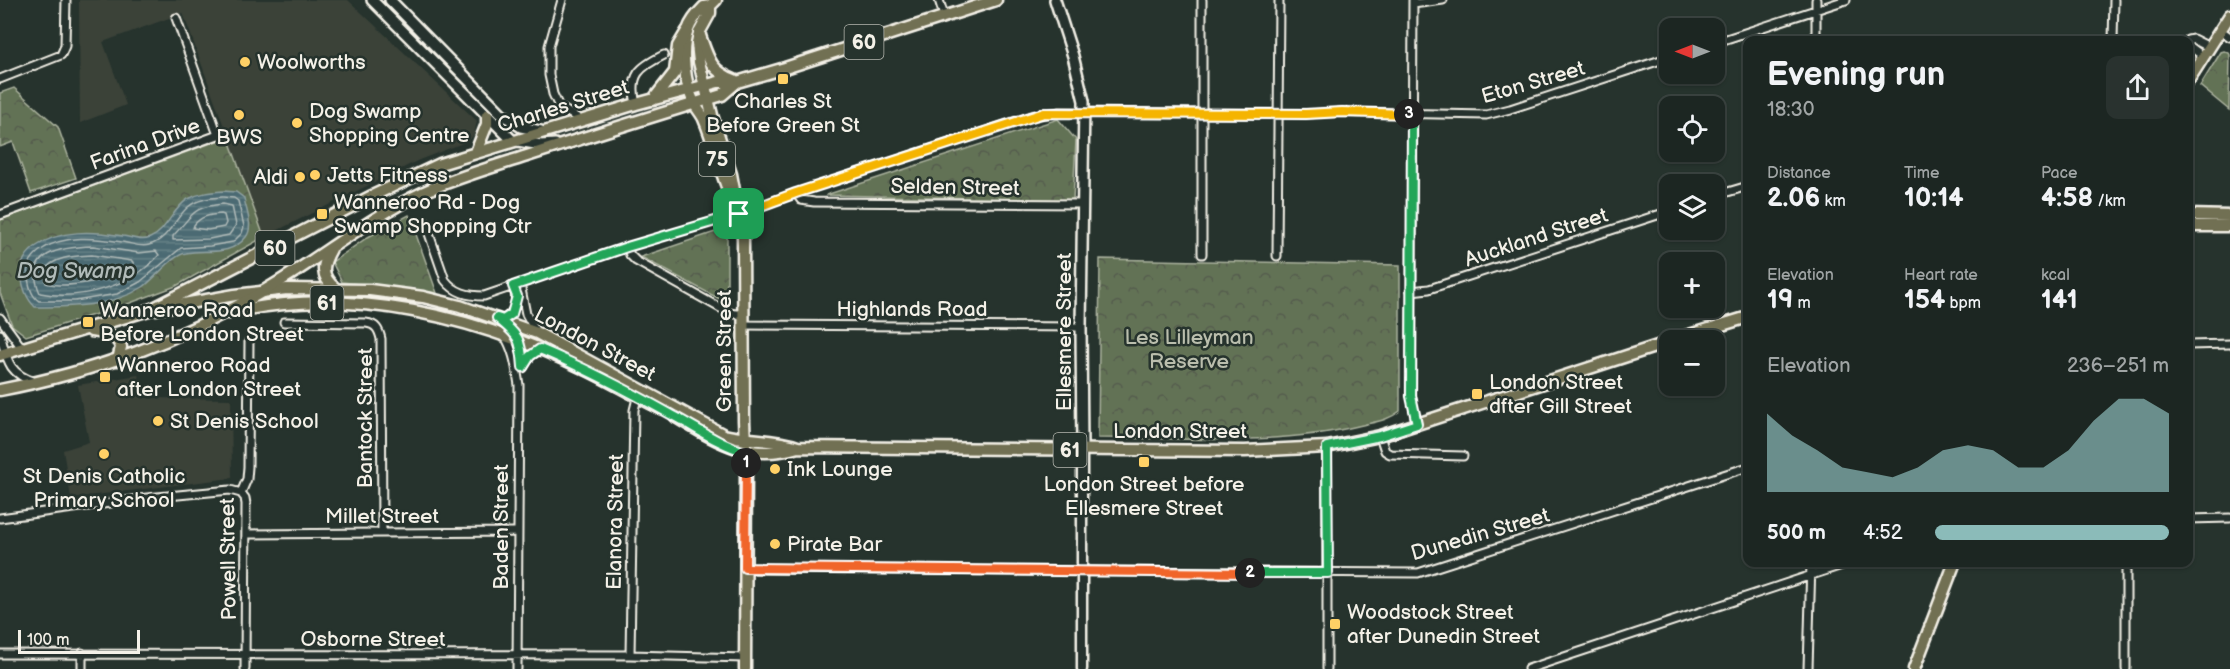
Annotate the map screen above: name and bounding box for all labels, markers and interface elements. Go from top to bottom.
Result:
north arrow [1659,18,1725,84]
map controls [1659,18,1725,396]
road number: 60 [844,25,884,59]
place label: Woolworths [257,50,366,75]
marker: Woolworths [238,55,252,69]
text: Evening run [1767,55,1945,95]
street label: Eton Street [1479,56,1588,109]
button: share [2106,56,2169,119]
marker: Charles St Before Green St [776,72,790,86]
street label: Charles Street [494,74,633,138]
place label: Charles St Before Green St [706,89,860,138]
button: locate [1659,96,1725,162]
text: 18:30 [1767,98,1815,122]
place label: Dog Swamp Shopping Centre [309,99,469,148]
pin: 3 [1394,99,1424,129]
text: 3 [1404,104,1414,123]
marker: BWS [232,108,246,122]
street label: Farina Drive [87,113,204,176]
marker: Dog Swamp Shopping Centre [290,116,304,130]
place label: BWS [216,125,262,150]
road number: 75 [699,142,735,176]
place label: Jetts Fitness [327,163,448,188]
text: Distance [1767,164,1831,183]
text: Time [1904,164,1939,183]
text: Pace [2041,164,2077,183]
place label: Aldi [254,165,288,190]
marker: Jetts Fitness [308,168,322,182]
marker: Aldi [293,170,307,184]
street label: Selden Street [890,174,1020,201]
button: layers [1659,174,1725,240]
text: 2.06 [1767,183,1820,214]
text: 10:14 [1904,183,1964,214]
text: 4:58 [2041,183,2093,214]
pin [713,188,764,239]
place label: Wanneroo Rd - Dog Swamp Shopping Ctr [334,190,532,239]
text: km [1820,192,1846,211]
text: /km [2093,192,2126,211]
icon: arrive [722,197,755,230]
street label: Auckland Street [1461,202,1611,272]
marker: Wanneroo Rd - Dog Swamp Shopping Ctr [315,207,329,221]
road number: 60 [256,231,294,265]
street label: Ellesmere Street [1052,252,1077,411]
button: + [1659,252,1725,318]
water label: Dog Swamp [17,258,135,285]
text: Elevation [1767,266,1834,285]
text: Heart rate [1904,266,1978,285]
text: kcal [2041,266,2070,285]
text: 19 [1767,285,1793,316]
text: 154 [1904,285,1945,316]
text: 141 [2041,285,2078,316]
road number: 61 [310,286,344,320]
street label: Green Street [712,289,737,412]
text: m [1793,294,1811,313]
text: bpm [1945,294,1981,313]
street label: Highlands Road [836,297,988,322]
place label: Wanneroo Road Before London Street [100,298,304,347]
street label: London Street [530,302,660,387]
marker: Wanneroo Road Before London Street [81,315,95,329]
park label: Les Lilleyman Reserve [1124,325,1254,374]
button: − [1659,330,1725,396]
street label: Bantock Street [353,347,378,488]
place label: Wanneroo Road after London Street [117,353,301,402]
text: Elevation [1767,354,1850,378]
text: 236–251 m [2067,354,2169,378]
marker: Wanneroo Road after London Street [98,370,112,384]
place label: London Street dfter Gill Street [1489,370,1633,419]
marker: London Street dfter Gill Street [1470,387,1484,401]
place label: St Denis School [170,409,319,434]
marker: St Denis School [151,414,165,428]
street label: London Street [1113,419,1248,444]
road number: 61 [1054,433,1086,467]
marker: St Denis Catholic Primary School [97,447,111,461]
pin: 1 [731,448,761,478]
street label: Elanora Street [602,453,629,590]
text: 1 [743,453,749,472]
marker: London Street before Ellesmere Street [1137,455,1151,469]
place label: Ink Lounge [787,457,893,482]
marker: Ink Lounge [768,462,782,476]
place label: St Denis Catholic Primary School [23,464,185,513]
street label: Baden Street [489,464,514,590]
place label: London Street before Ellesmere Street [1043,472,1245,521]
street label: Powell Street [215,497,242,621]
street label: Dunedin Street [1408,503,1553,566]
street label: Millet Street [325,504,440,529]
text: 500 m [1767,521,1826,545]
text: 4:52 [1863,521,1903,545]
place label: Pirate Bar [787,532,882,557]
marker: Pirate Bar [768,537,782,551]
pin: 2 [1235,558,1265,588]
text: 2 [1245,563,1255,582]
place label: Woodstock Street after Dunedin Street [1347,600,1540,649]
marker: Woodstock Street after Dunedin Street [1328,617,1342,631]
scale bar [18,627,140,654]
street label: Osborne Street [301,627,446,652]
text: 100 m [27,631,70,650]

